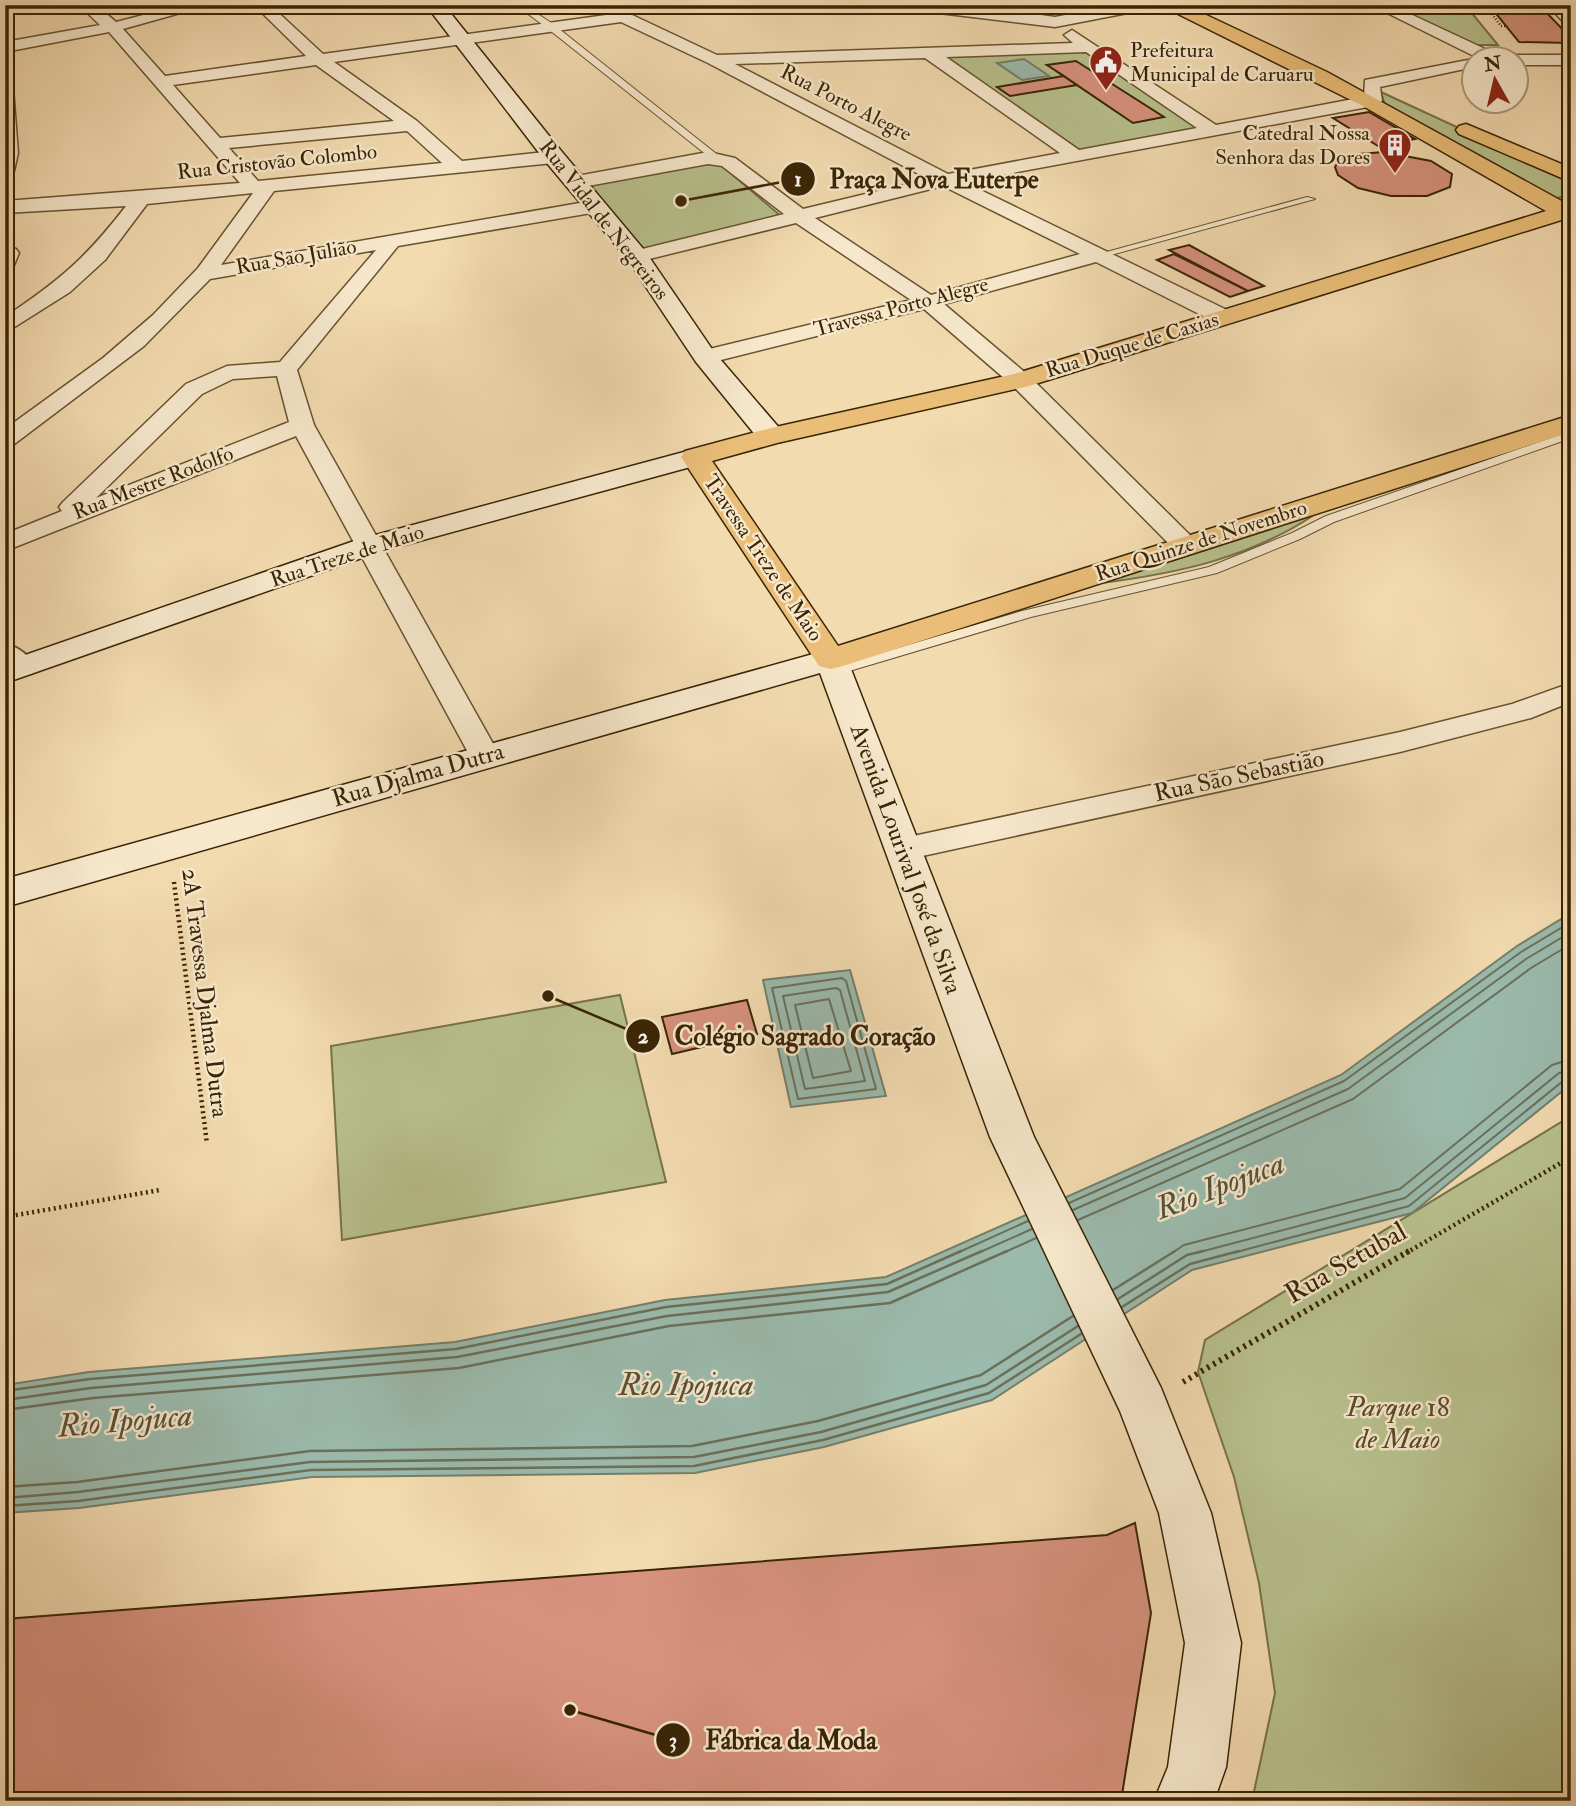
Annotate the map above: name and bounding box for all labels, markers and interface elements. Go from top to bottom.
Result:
place label: Prefeitura Municipal de Caruaru [1130,37,1314,88]
public building icon: Prefeitura Municipal de Caruaru [1087,43,1125,92]
north arrow [1460,46,1530,116]
text: N [1482,51,1504,77]
street label: Rua Porto Alegre [776,58,916,148]
place label: Catedral Nossa Senhora das Dores [1215,120,1370,171]
building icon: Catedral Nossa Senhora das Dores [1376,126,1414,175]
street label: Rua Vidal de Negreiros [533,134,675,306]
street label: Rua Cristovão Colombo [176,138,378,186]
callout: Praça Nova Euterpe [780,155,1053,202]
text: Praça Nova Euterpe [829,164,1039,197]
text: 1 [794,166,802,193]
street label: Rua São Julião [233,233,359,281]
street label: Travessa Porto Alegre [811,271,992,343]
street label: Rua Duque de Caxias [1042,306,1222,384]
street label: Rua Mestre Rodolfo [69,440,237,526]
street label: Travessa Treze de Maio [697,469,829,647]
street label: Rua Quinze de Novembro [1092,494,1310,588]
street label: Rua Treze de Maio [267,518,427,594]
street label: Avenida Lourival José da Silva [842,719,970,999]
street label: Rua Djalma Dutra [328,735,509,814]
street label: Rua São Sebastião [1151,743,1327,809]
street label: 2A Travessa Djalma Dutra [174,867,236,1120]
callout: Colégio Sagrado Coração [626,1012,950,1059]
text: Colégio Sagrado Coração [674,1021,936,1054]
text: 2 [638,1023,649,1050]
water label: Rio Ipojuca [1149,1143,1290,1229]
street label: Rua Setubal [1279,1214,1413,1312]
water label: Rio Ipojuca [618,1365,753,1405]
park label: Parque 18 de Maio [1345,1390,1450,1457]
water label: Rio Ipojuca [55,1395,194,1447]
callout: Fábrica da Moda [656,1716,890,1763]
text: Fábrica da Moda [705,1725,878,1757]
text: 3 [669,1727,677,1754]

